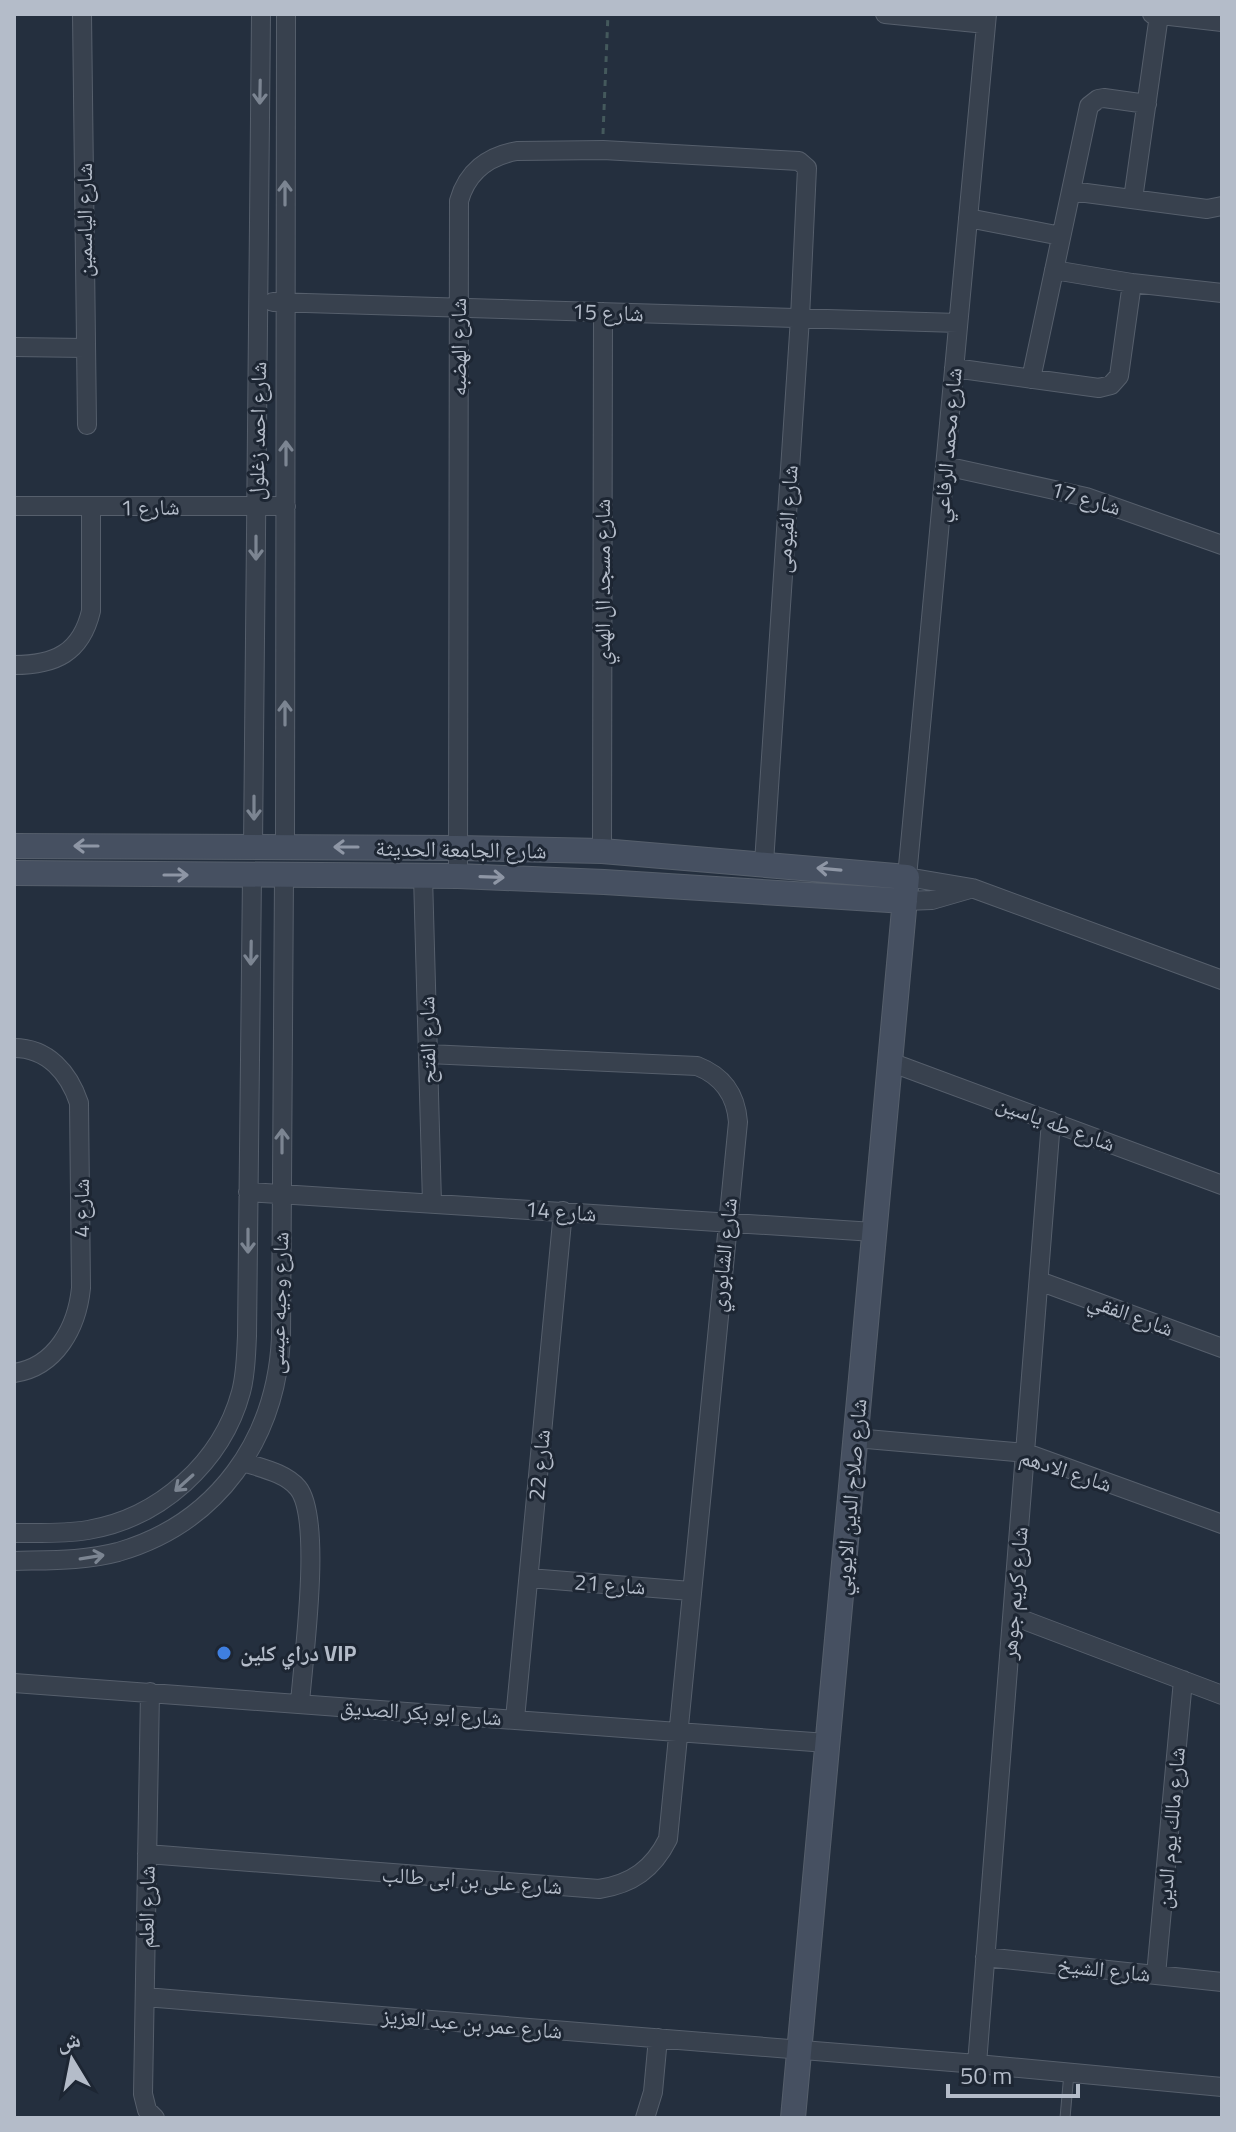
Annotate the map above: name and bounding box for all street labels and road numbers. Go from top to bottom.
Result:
street label: شارع الياسمين [67,163,101,277]
street label: شارع 15 [572,294,644,330]
street label: شارع الهضبه [441,298,475,396]
street label: شارع احمد زغلول [239,361,275,501]
street label: شارع محمد الرفاعي [923,366,971,524]
street label: شارع الفيومى [765,464,807,574]
street label: شارع 17 [1047,472,1125,524]
street label: شارع 1 [120,489,180,525]
street label: شارع مسجد ال الهدي [585,499,620,665]
street label: شارع الجامعة الحديثة [375,831,547,867]
street label: شارع الفتح [409,996,445,1084]
street label: شارع طه ياسين [992,1086,1120,1160]
street label: شارع 4 [64,1179,98,1238]
street label: شارع 14 [524,1192,598,1230]
street label: شارع الشابوري [700,1196,747,1314]
street label: شارع وجيه عيسى [259,1231,297,1375]
street label: شارع الفقي [1083,1283,1178,1346]
street label: شارع صلاح الدين الايوبي [824,1397,876,1597]
street label: شارع 22 [519,1428,559,1502]
street label: شارع الادهم [1015,1439,1117,1501]
street label: شارع كريم جوهر [991,1525,1037,1662]
street label: شارع 21 [573,1565,647,1603]
street label: شارع ابو بكر الصديق [339,1689,503,1735]
street label: شارع مالك يوم الدين [1146,1746,1194,1910]
street label: شارع على بن ابى طالب [381,1857,563,1903]
street label: شارع العلم [128,1865,164,1949]
street label: شارع الشيخ [1056,1947,1152,1991]
street label: شارع عمر بن عبد العزيز [379,1998,564,2048]

